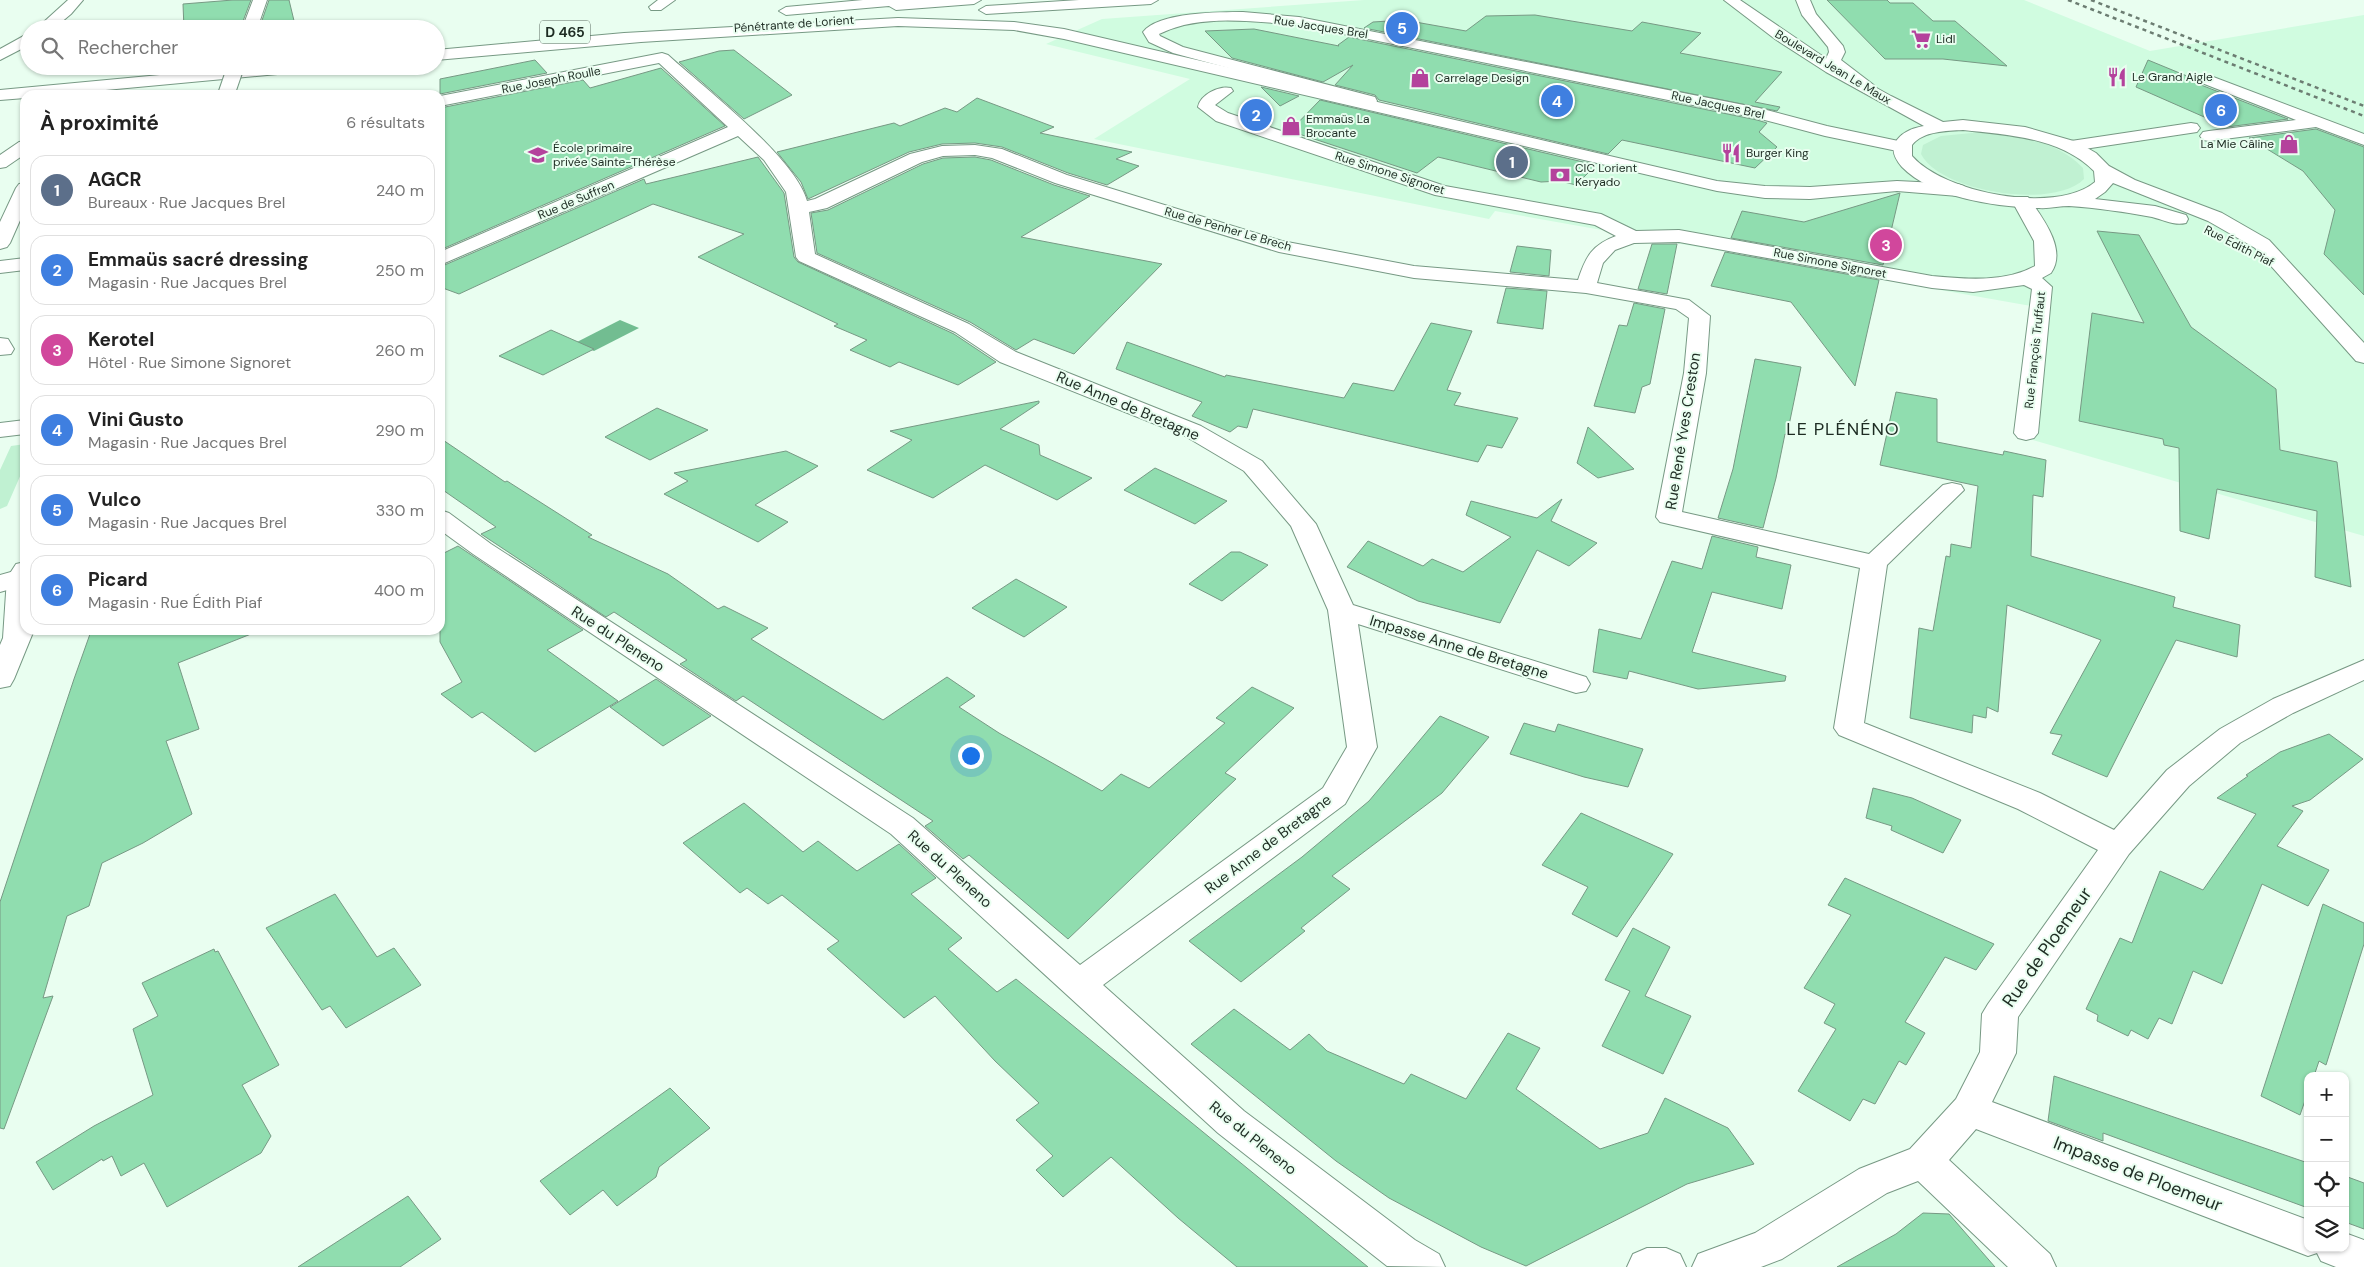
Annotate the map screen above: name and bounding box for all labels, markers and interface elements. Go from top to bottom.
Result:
pin: 5 [1386,9,1418,47]
street label: Pénétrante de Lorient [733,12,855,36]
street label: Rue Jacques Brel [1273,12,1369,42]
search box [20,20,445,75]
road number: D 465 [540,21,590,44]
street label: Boulevard Jean Le Maux [1772,26,1894,108]
supermarket icon: Lidl [1910,28,1932,50]
place label: Lidl [1936,31,1955,47]
icon: search [38,34,66,62]
text: Rechercher [78,35,178,60]
street label: Rue Joseph Roulle [500,63,602,97]
restaurant icon: Le Grand Aigle [2106,66,2128,88]
shop icon: Carrelage Design [1409,67,1431,89]
place label: Le Grand Aigle [2132,69,2213,85]
place label: Carrelage Design [1435,70,1529,86]
pin: 4 [1541,82,1573,120]
street label: Rue Jacques Brel [1670,87,1766,123]
pin: 6 [2205,91,2237,129]
pin: 2 [1240,96,1272,134]
text: À proximité [40,109,159,137]
place label: Emmaüs La Brocante [1306,111,1370,141]
text: 6 résultats [346,112,425,133]
shop icon: Emmaüs La Brocante [1280,115,1302,137]
shop icon: La Mie Câline [2278,133,2300,155]
place label: La Mie Câline [2201,136,2274,152]
place label: École primaire privée Sainte-Thérèse [553,140,676,170]
restaurant icon: Burger King [1720,142,1742,164]
pin: 1 [1496,143,1528,181]
school or university icon: École primaire privée Sainte-Thérèse [527,144,549,166]
place label: Burger King [1746,145,1809,161]
street label: Rue Simone Signoret [1333,148,1447,198]
place label: CIC Lorient Keryado [1575,160,1637,190]
bank icon: CIC Lorient Keryado [1549,164,1571,186]
text: AGCR [88,167,142,192]
street label: Rue de Suffren [535,177,617,223]
text: 1 [54,180,60,201]
text: 240 m [376,180,424,201]
text: Bureaux · Rue Jacques Brel [88,192,285,213]
street label: Rue de Penher Le Brech [1163,203,1293,255]
street label: Rue Édith Piaf [2201,222,2277,270]
pin: 3 [1870,226,1902,264]
street label: Rue Simone Signoret [1772,244,1888,282]
text: Emmaüs sacré dressing [88,247,309,272]
text: 2 [52,260,62,281]
text: 250 m [376,260,424,281]
text: Magasin · Rue Jacques Brel [88,272,287,293]
street label: Rue François Truffaut [2021,290,2049,409]
text: Kerotel [88,327,154,352]
text: 3 [52,340,62,361]
text: 260 m [375,340,424,361]
street label: Rue René Yves Creston [1661,351,1705,511]
text: Hôtel · Rue Simone Signoret [88,352,291,373]
street label: Rue Anne de Bretagne [1053,367,1203,445]
text: Vini Gusto [88,407,184,432]
district label: LE PLÉNÉNO [1786,417,1900,441]
text: 4 [52,420,62,441]
text: 290 m [375,420,424,441]
text: Magasin · Rue Jacques Brel [88,432,287,453]
text: Vulco [88,487,141,512]
text: 5 [52,500,62,521]
text: 330 m [376,500,424,521]
text: Magasin · Rue Jacques Brel [88,512,287,533]
text: Picard [88,567,148,592]
text: 6 [52,580,62,601]
text: 400 m [374,580,424,601]
text: Magasin · Rue Édith Piaf [88,592,262,613]
street label: Rue du Pleneno [568,601,668,677]
street label: Impasse Anne de Bretagne [1367,610,1551,684]
your location [958,743,984,769]
street label: Rue Anne de Bretagne [1201,790,1335,898]
street label: Rue du Pleneno [903,826,997,912]
street label: Rue de Ploemeur [1997,882,2097,1012]
map controls [2304,1072,2349,1252]
button: + [2304,1072,2349,1117]
street label: Rue du Pleneno [1205,1096,1301,1180]
button: − [2304,1117,2349,1162]
street label: Impasse de Ploemeur [2050,1131,2226,1217]
button: locate [2304,1162,2349,1207]
button: layers [2304,1207,2349,1252]

